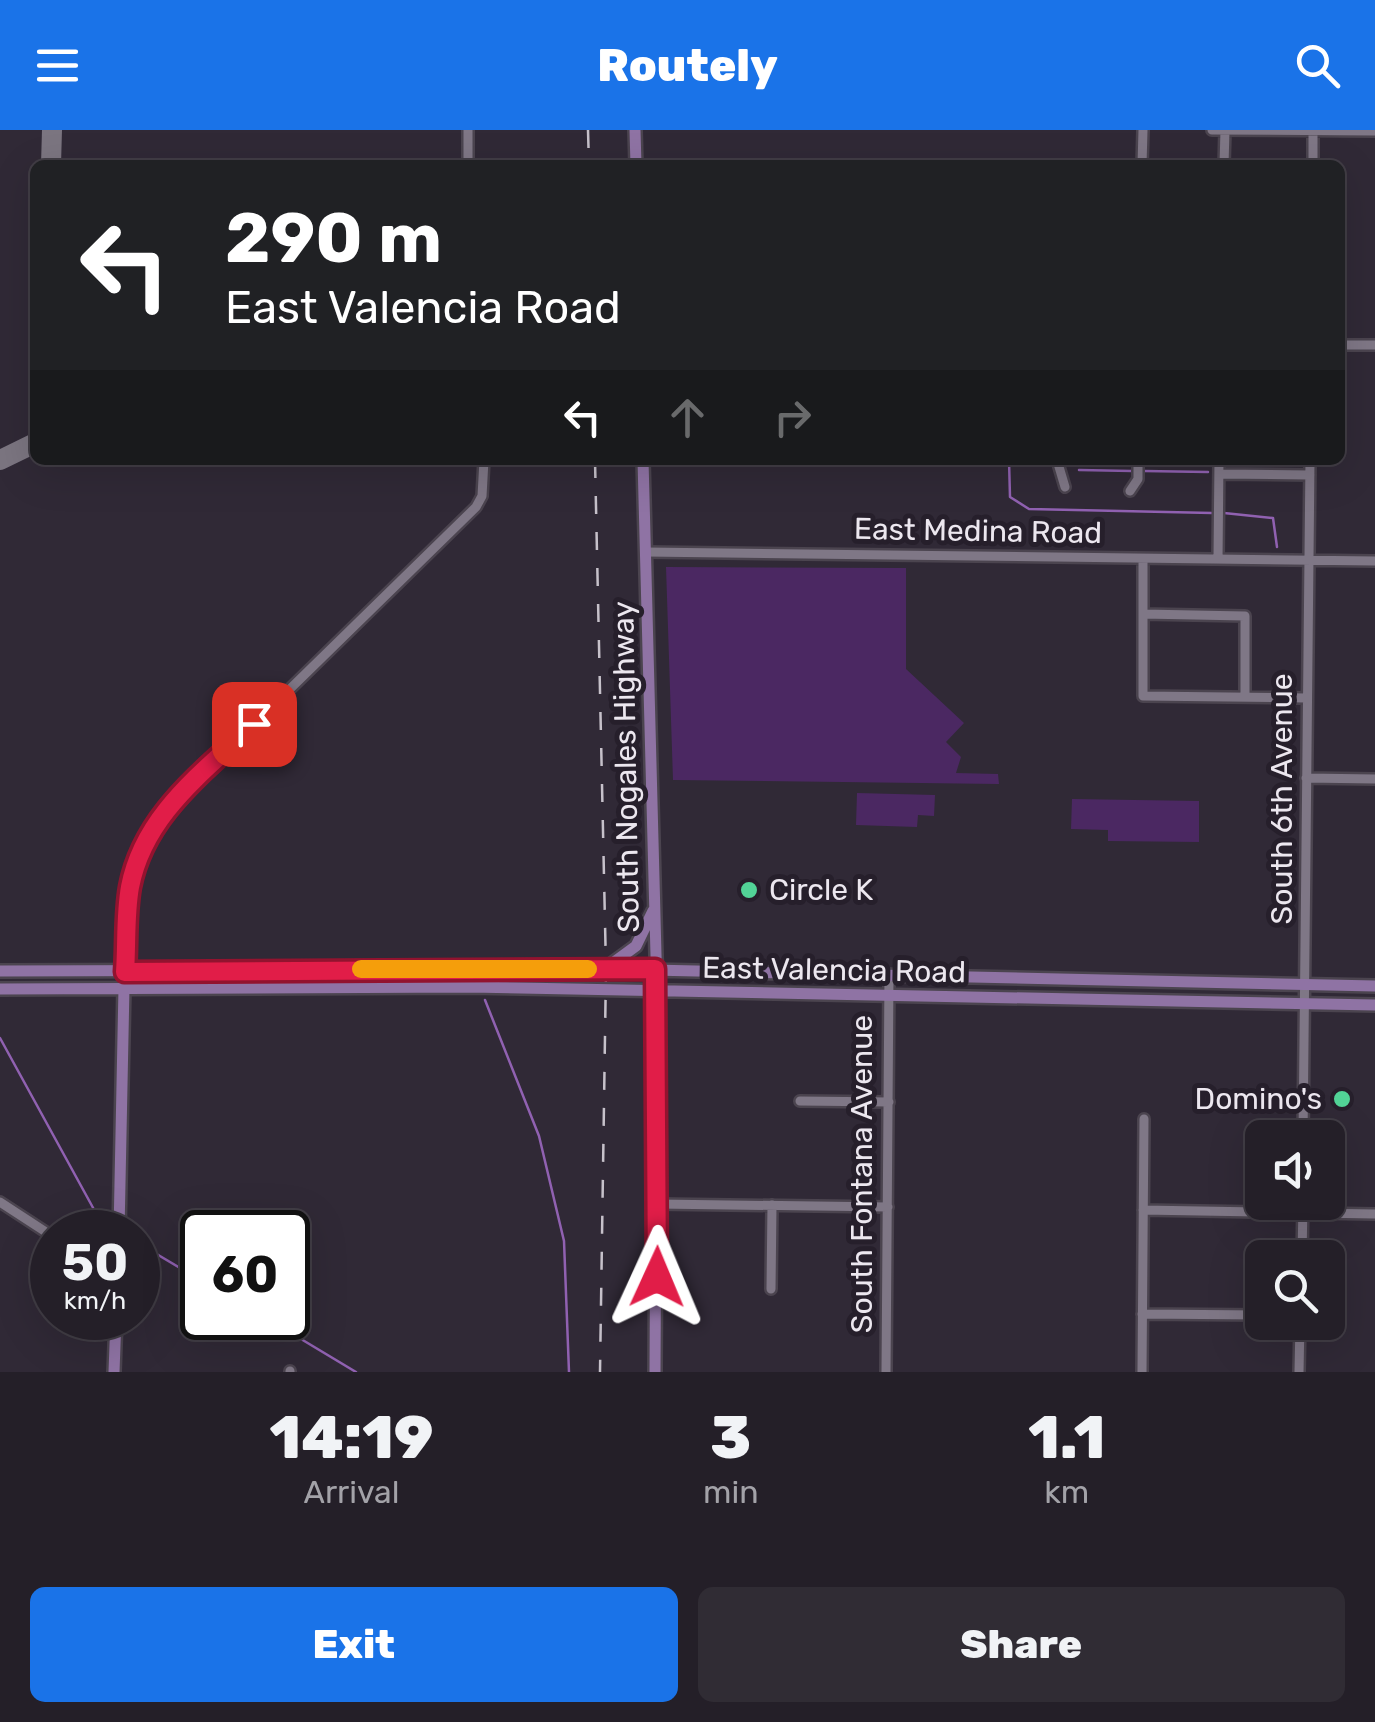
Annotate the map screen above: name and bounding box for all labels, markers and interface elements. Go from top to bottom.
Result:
icon: menu [30,38,85,93]
icon: search [1290,38,1345,93]
text: Routely [597,39,778,92]
text: 290 m [225,197,442,280]
icon: left [60,200,190,330]
text: East Valencia Road [225,281,621,334]
icon: left [555,390,610,445]
icon: ahead [660,390,715,445]
icon: right [765,390,820,445]
street label: East Medina Road [854,511,1102,551]
street label: South Nogales Highway [605,601,647,933]
street label: South 6th Avenue [1264,673,1300,925]
pin [212,682,297,767]
icon: arrive [227,697,282,752]
place label: Circle K [769,872,873,908]
marker: Circle K [738,879,760,901]
street label: East Valencia Road [702,950,966,990]
street label: South Fontana Avenue [844,1015,880,1333]
place label: Domino's [1194,1081,1322,1117]
marker: Domino's [1331,1088,1353,1110]
map controls [1245,1120,1345,1340]
button: sound [1245,1120,1345,1220]
speed limit sign: 60 [180,1210,310,1340]
position arrow [605,1225,709,1329]
text: 50 [62,1233,128,1293]
button: search [1245,1240,1345,1340]
text: km/h [64,1286,126,1315]
text: 14:19 [270,1402,433,1473]
text: 3 [710,1402,751,1473]
text: 1.1 [1028,1402,1105,1473]
text: Arrival [303,1473,400,1511]
text: min [703,1473,759,1511]
text: km [1044,1473,1089,1511]
button: Exit [30,1587,678,1702]
button: Share [698,1587,1345,1702]

